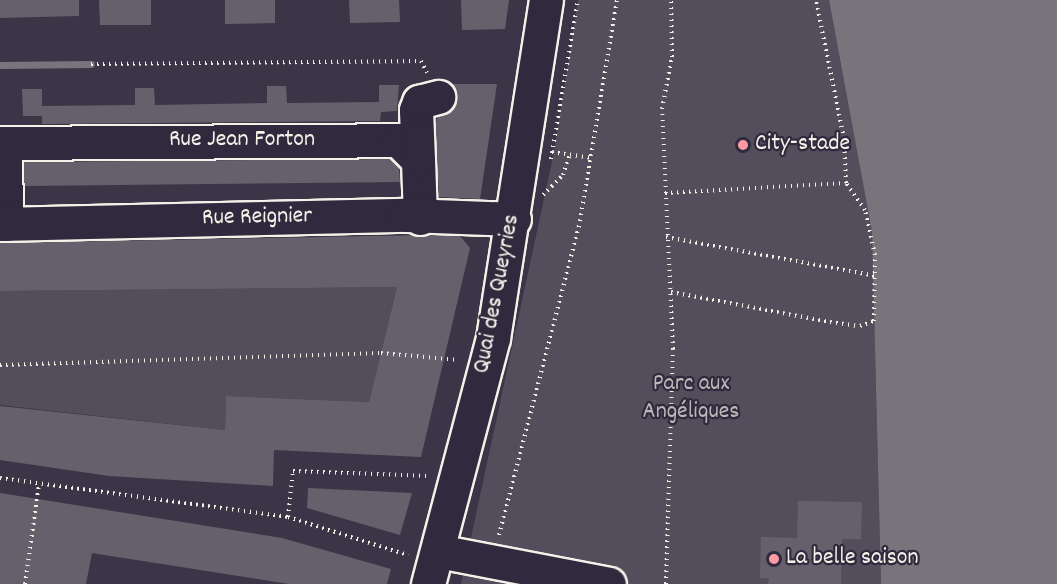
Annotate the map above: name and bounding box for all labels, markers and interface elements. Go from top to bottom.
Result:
street label: Rue Jean Forton [169,127,315,155]
place label: City-stade [755,131,850,159]
marker: City-stade [736,138,750,152]
street label: Rue Reignier [202,203,312,233]
street label: Quai des Queyries [468,212,528,376]
park label: Parc aux Angéliques [643,371,739,427]
place label: La belle saison [786,545,919,573]
marker: La belle saison [767,552,781,566]

